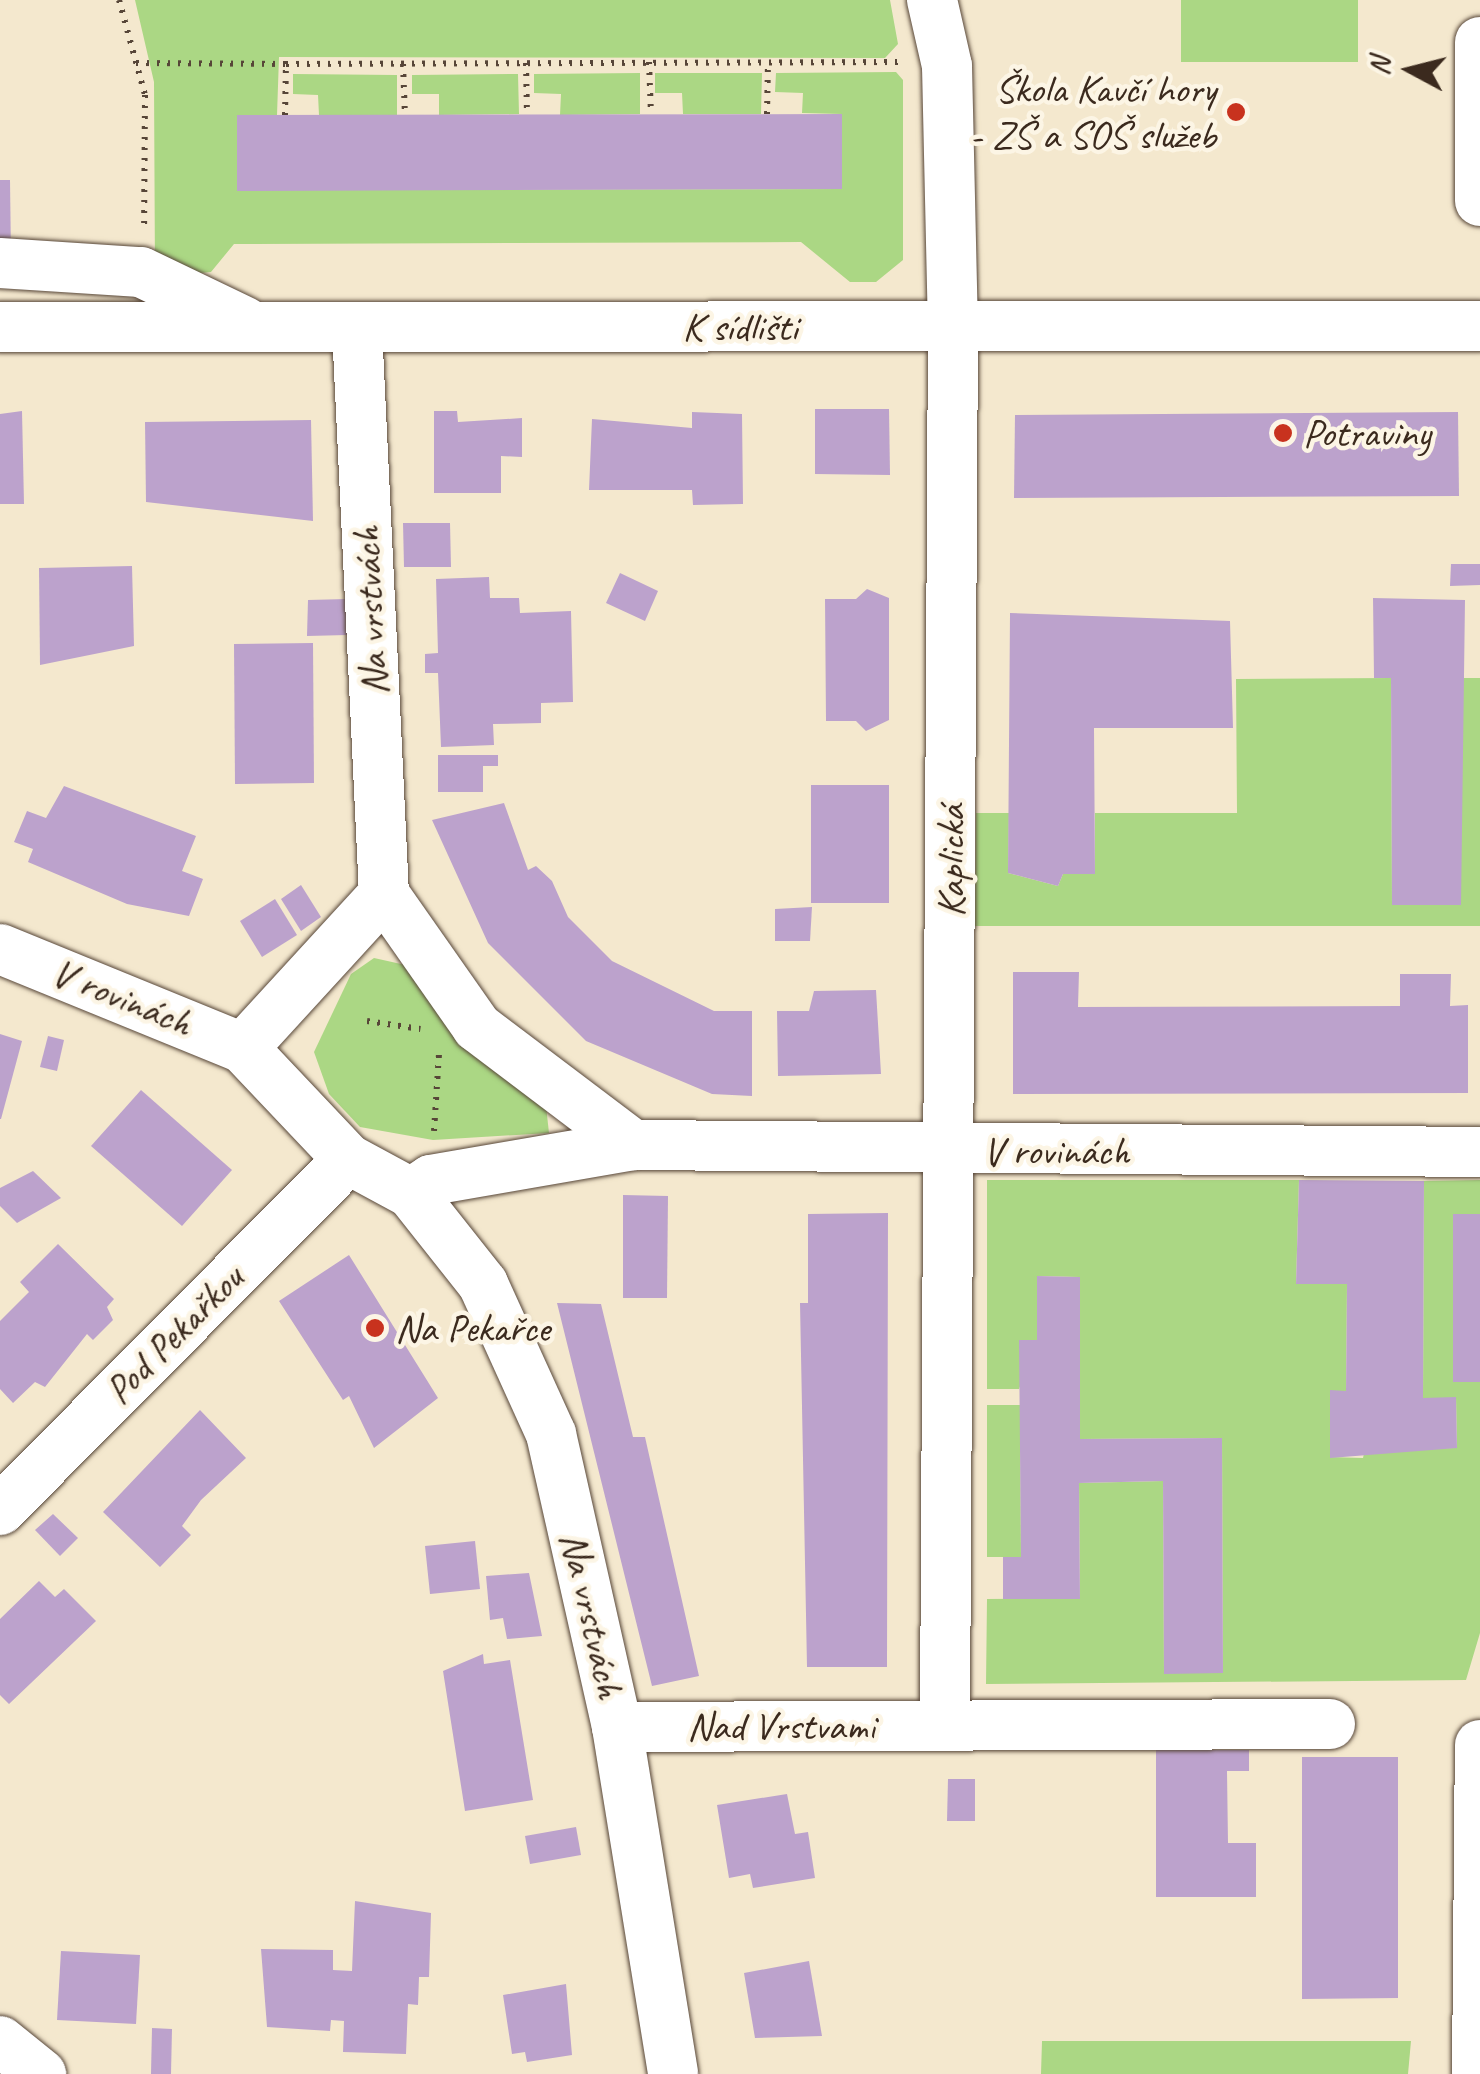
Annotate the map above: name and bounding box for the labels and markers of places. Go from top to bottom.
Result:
place label: Škola Kavčí hory - ZŠ a SOŠ služeb [969,65,1216,159]
marker: Škola Kavčí hory - ZŠ a SOŠ služeb [1225,101,1247,123]
place label: Potraviny [1303,409,1431,457]
marker: Potraviny [1272,422,1294,444]
place label: Na Pekařce [395,1304,549,1352]
marker: Na Pekařce [364,1317,386,1339]

